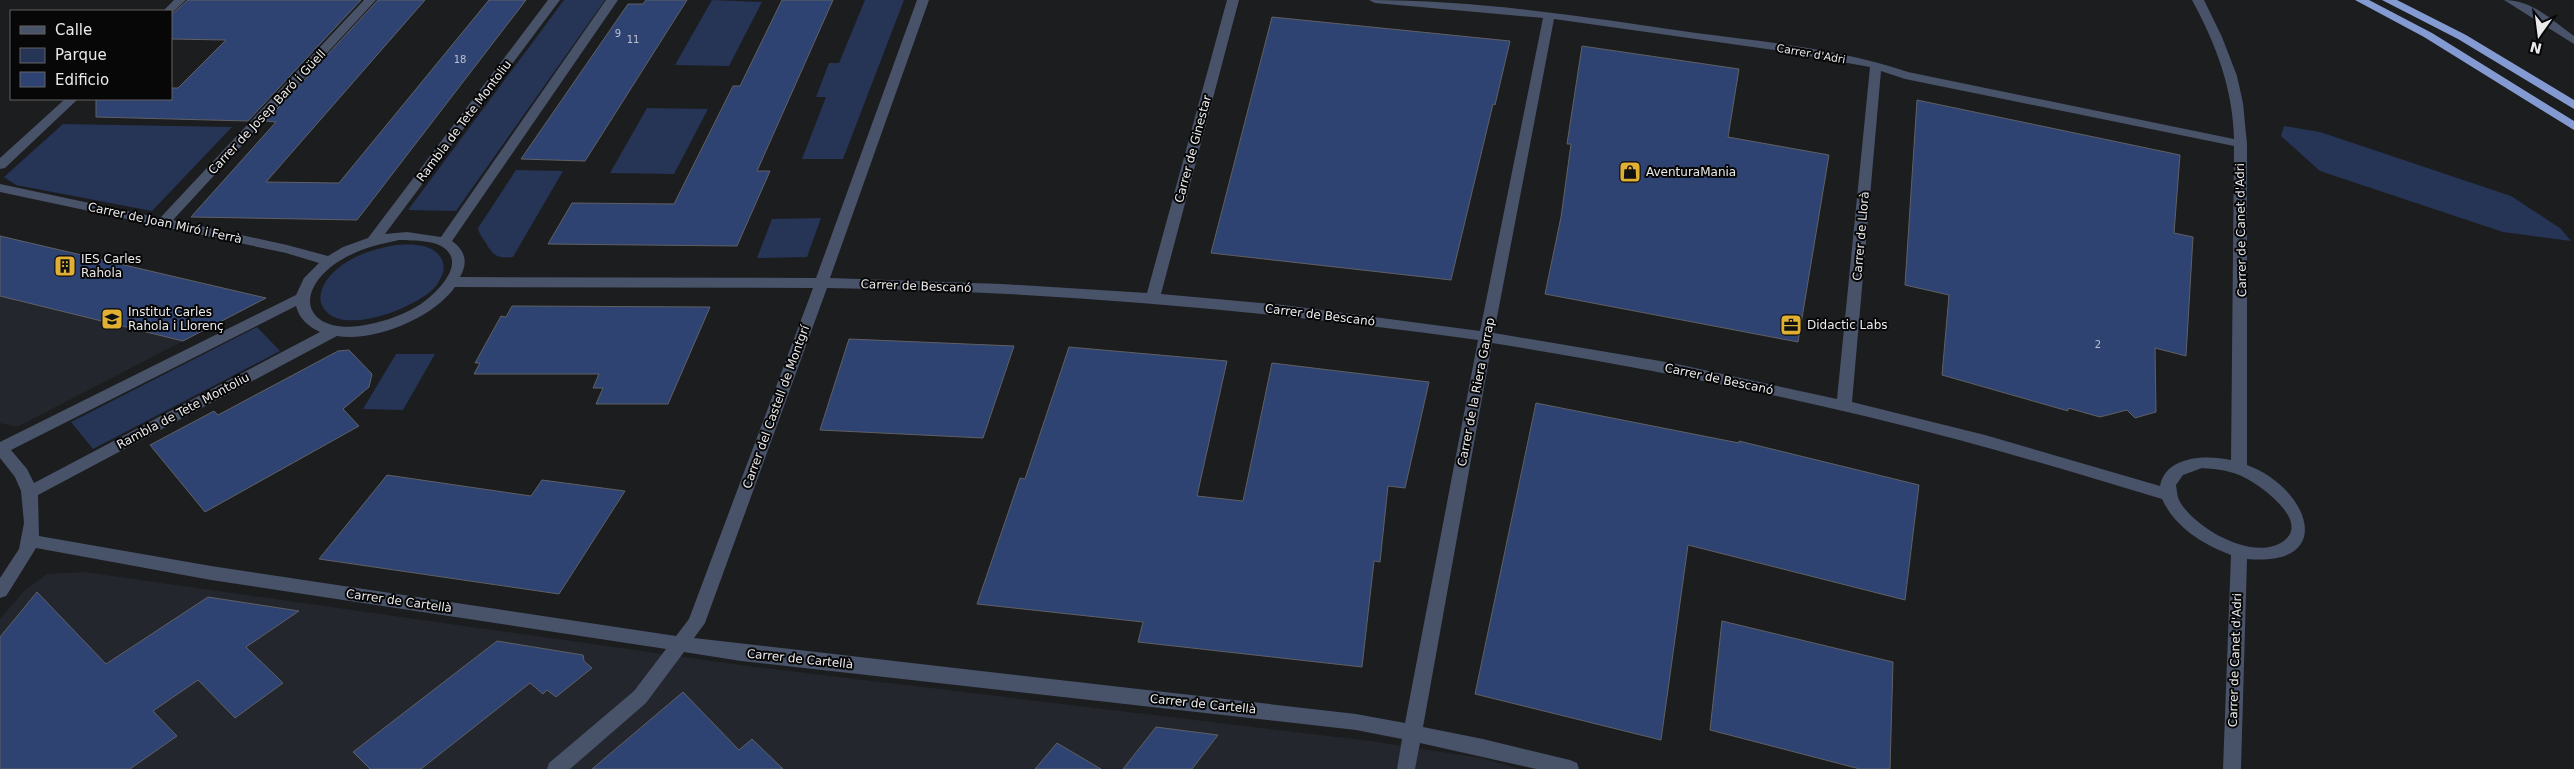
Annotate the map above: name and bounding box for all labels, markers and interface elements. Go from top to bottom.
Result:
legend [10,10,172,100]
north arrow [2514,10,2564,60]
text: Calle [55,21,92,39]
house number: 9 [615,28,621,39]
house number: 11 [627,34,639,45]
text: N [2528,38,2543,57]
street label: Carrer d'Adri [1776,42,1846,66]
text: Parque [55,46,107,64]
street label: Carrer de Josep Baró i Güell [205,47,329,177]
house number: 18 [454,54,466,65]
street label: Rambla de Tete Montoliu [414,58,514,184]
text: Edificio [55,71,109,89]
street label: Carrer de Ginestar [1172,94,1214,204]
shop icon: AventuraMania [1618,160,1642,184]
street label: Carrer de Canet d'Adri [2233,163,2249,297]
place label: AventuraMania [1646,165,1736,179]
street label: Carrer de Llorà [1850,191,1872,281]
street label: Carrer de Joan Miró i Ferrà [87,200,243,246]
place label: IES Carles Rahola [81,252,141,280]
building icon: IES Carles Rahola [53,254,77,278]
street label: Carrer de Bescanó [860,277,972,295]
street label: Carrer de Bescanó [1264,301,1376,329]
place label: Institut Carles Rahola i Llorenç [128,305,224,333]
school or university icon: Institut Carles Rahola i Llorenç [100,307,124,331]
office icon: Didactic Labs [1779,313,1803,337]
street label: Carrer de la Riera Garrap [1455,317,1497,467]
place label: Didactic Labs [1807,318,1888,332]
street label: Carrer del Castell de Montgrí [740,323,812,491]
house number: 2 [2095,339,2101,350]
street label: Carrer de Bescanó [1663,361,1775,397]
street label: Rambla de Tete Montoliu [114,370,252,452]
street label: Carrer de Cartellà [345,587,453,615]
street label: Carrer de Canet d'Adri [2226,593,2244,727]
street label: Carrer de Cartellà [746,646,854,672]
street label: Carrer de Cartellà [1149,691,1257,717]

